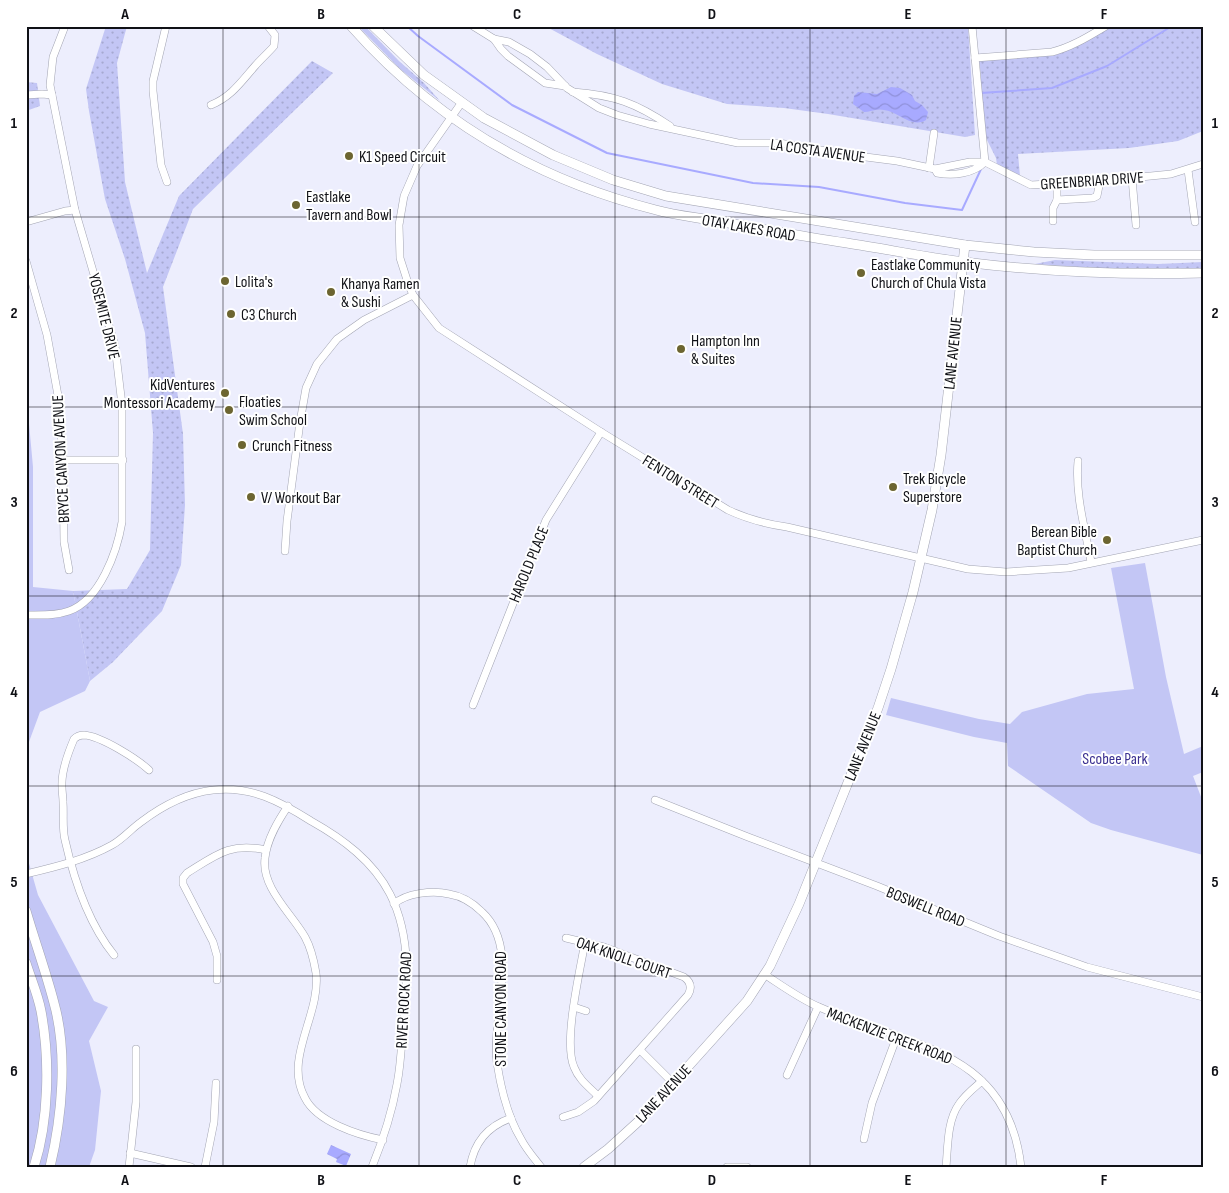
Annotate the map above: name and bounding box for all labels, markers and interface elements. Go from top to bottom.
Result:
text: A [120,5,129,24]
text: B [317,5,325,24]
text: C [513,5,521,24]
text: D [708,5,716,24]
text: E [905,5,912,24]
text: F [1101,5,1108,24]
text: 1 [11,114,18,133]
text: 1 [1212,114,1219,133]
street label: LA COSTA AVENUE [769,135,867,168]
place label: K1 Speed Circuit [359,148,446,167]
marker: K1 Speed Circuit [343,150,355,162]
street label: GREENBRIAR DRIVE [1040,168,1144,195]
place label: Eastlake Tavern and Bowl [306,188,392,225]
marker: Eastlake Tavern and Bowl [290,199,302,211]
street label: OTAY LAKES ROAD [700,211,797,246]
place label: Eastlake Community Church of Chula Vista [871,256,986,293]
marker: Eastlake Community Church of Chula Vista [855,267,867,279]
street label: YOSEMITE DRIVE [84,271,123,361]
place label: Lolita's [235,273,273,292]
marker: Lolita's [219,275,231,287]
place label: Khanya Ramen & Sushi [341,275,420,312]
marker: Khanya Ramen & Sushi [325,286,337,298]
text: 2 [10,304,18,323]
text: 2 [1211,304,1219,323]
place label: C3 Church [241,306,297,325]
marker: C3 Church [225,308,237,320]
street label: LANE AVENUE [940,316,967,390]
place label: Hampton Inn & Suites [691,332,760,369]
marker: Hampton Inn & Suites [675,343,687,355]
place label: KidVentures Montessori Academy [104,376,215,413]
marker: KidVentures Montessori Academy [219,387,231,399]
place label: Floaties Swim School [239,393,307,430]
street label: BRYCE CANYON AVENUE [49,394,74,523]
marker: Floaties Swim School [223,404,235,416]
place label: Crunch Fitness [252,437,333,456]
marker: Crunch Fitness [236,439,248,451]
street label: FENTON STREET [639,451,722,513]
place label: Trek Bicycle Superstore [903,470,966,507]
marker: Trek Bicycle Superstore [887,481,899,493]
place label: V/ Workout Bar [261,489,341,508]
marker: V/ Workout Bar [245,491,257,503]
text: 3 [10,493,18,512]
text: 3 [1211,493,1219,512]
place label: Berean Bible Baptist Church [1017,523,1097,560]
street label: HAROLD PLACE [506,524,553,605]
marker: Berean Bible Baptist Church [1101,534,1113,546]
text: 4 [10,683,18,702]
text: 4 [1211,683,1219,702]
street label: LANE AVENUE [841,709,886,784]
park label: Scobee Park [1082,750,1148,769]
text: 5 [10,873,18,892]
text: 5 [1211,873,1219,892]
street label: BOSWELL ROAD [883,883,968,932]
street label: OAK KNOLL COURT [574,933,674,984]
street label: RIVER ROCK ROAD [392,951,417,1049]
street label: STONE CANYON ROAD [492,951,511,1067]
street label: MACKENZIE CREEK ROAD [824,1004,955,1069]
street label: LANE AVENUE [632,1061,696,1127]
text: 6 [10,1062,18,1081]
text: 6 [1211,1062,1219,1081]
text: A [120,1171,129,1190]
text: B [317,1171,325,1190]
text: C [513,1171,521,1190]
text: D [708,1171,716,1190]
text: E [905,1171,912,1190]
text: F [1101,1171,1108,1190]

